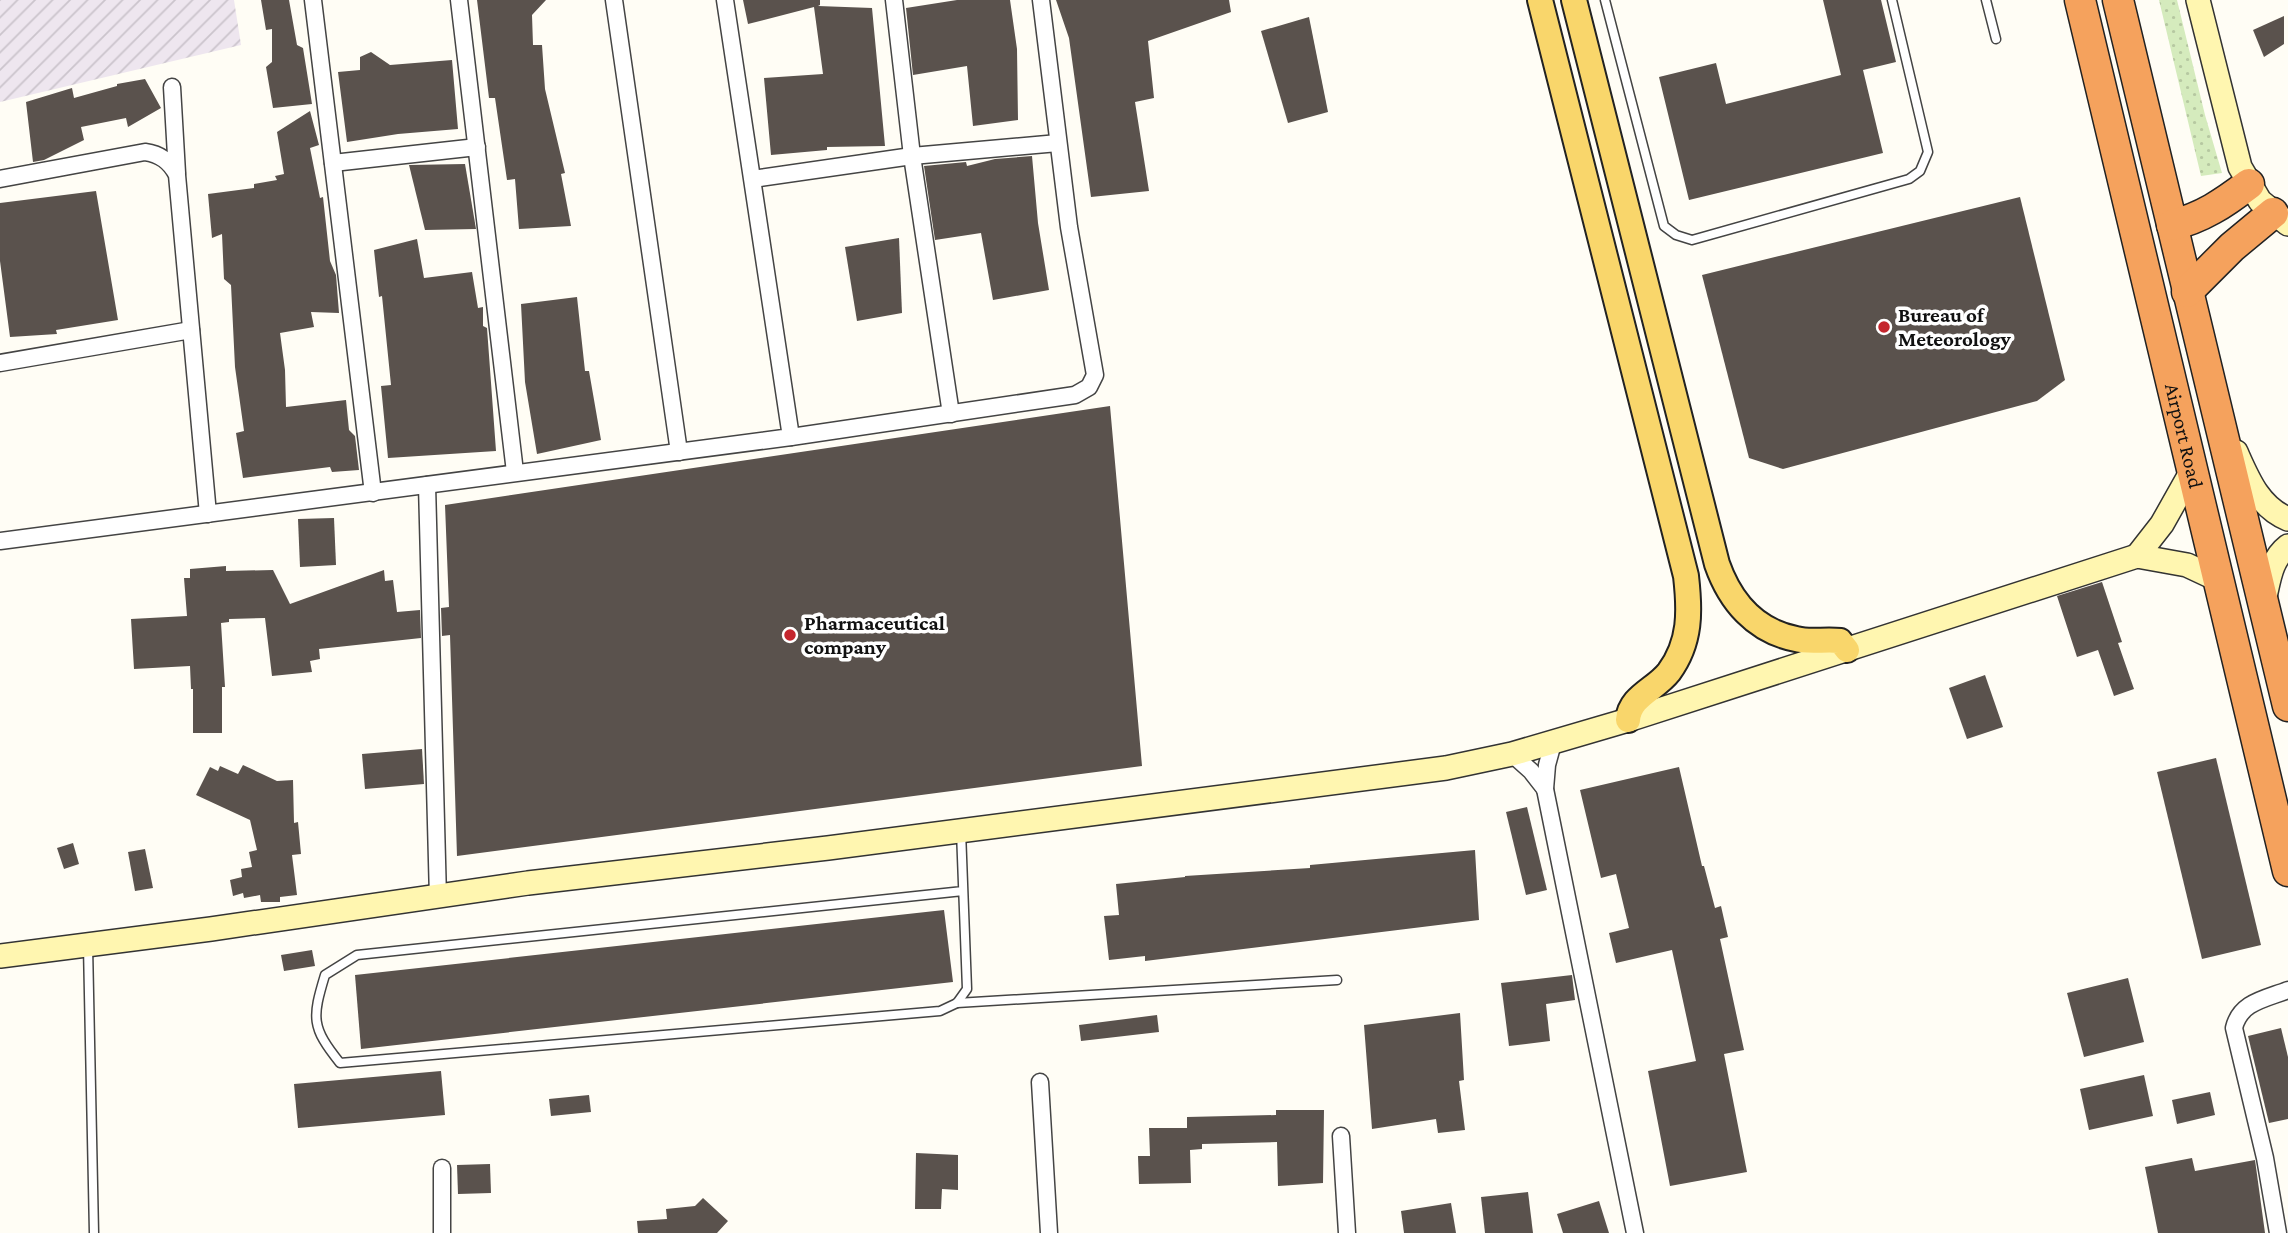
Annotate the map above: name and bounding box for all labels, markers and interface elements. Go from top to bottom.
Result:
place label: Bureau of Meteorology [1898,303,2012,351]
marker: Bureau of Meteorology [1876,319,1892,335]
street label: Airport Road [2160,381,2208,491]
place label: Pharmaceutical company [804,611,945,659]
marker: Pharmaceutical company [782,627,798,643]

